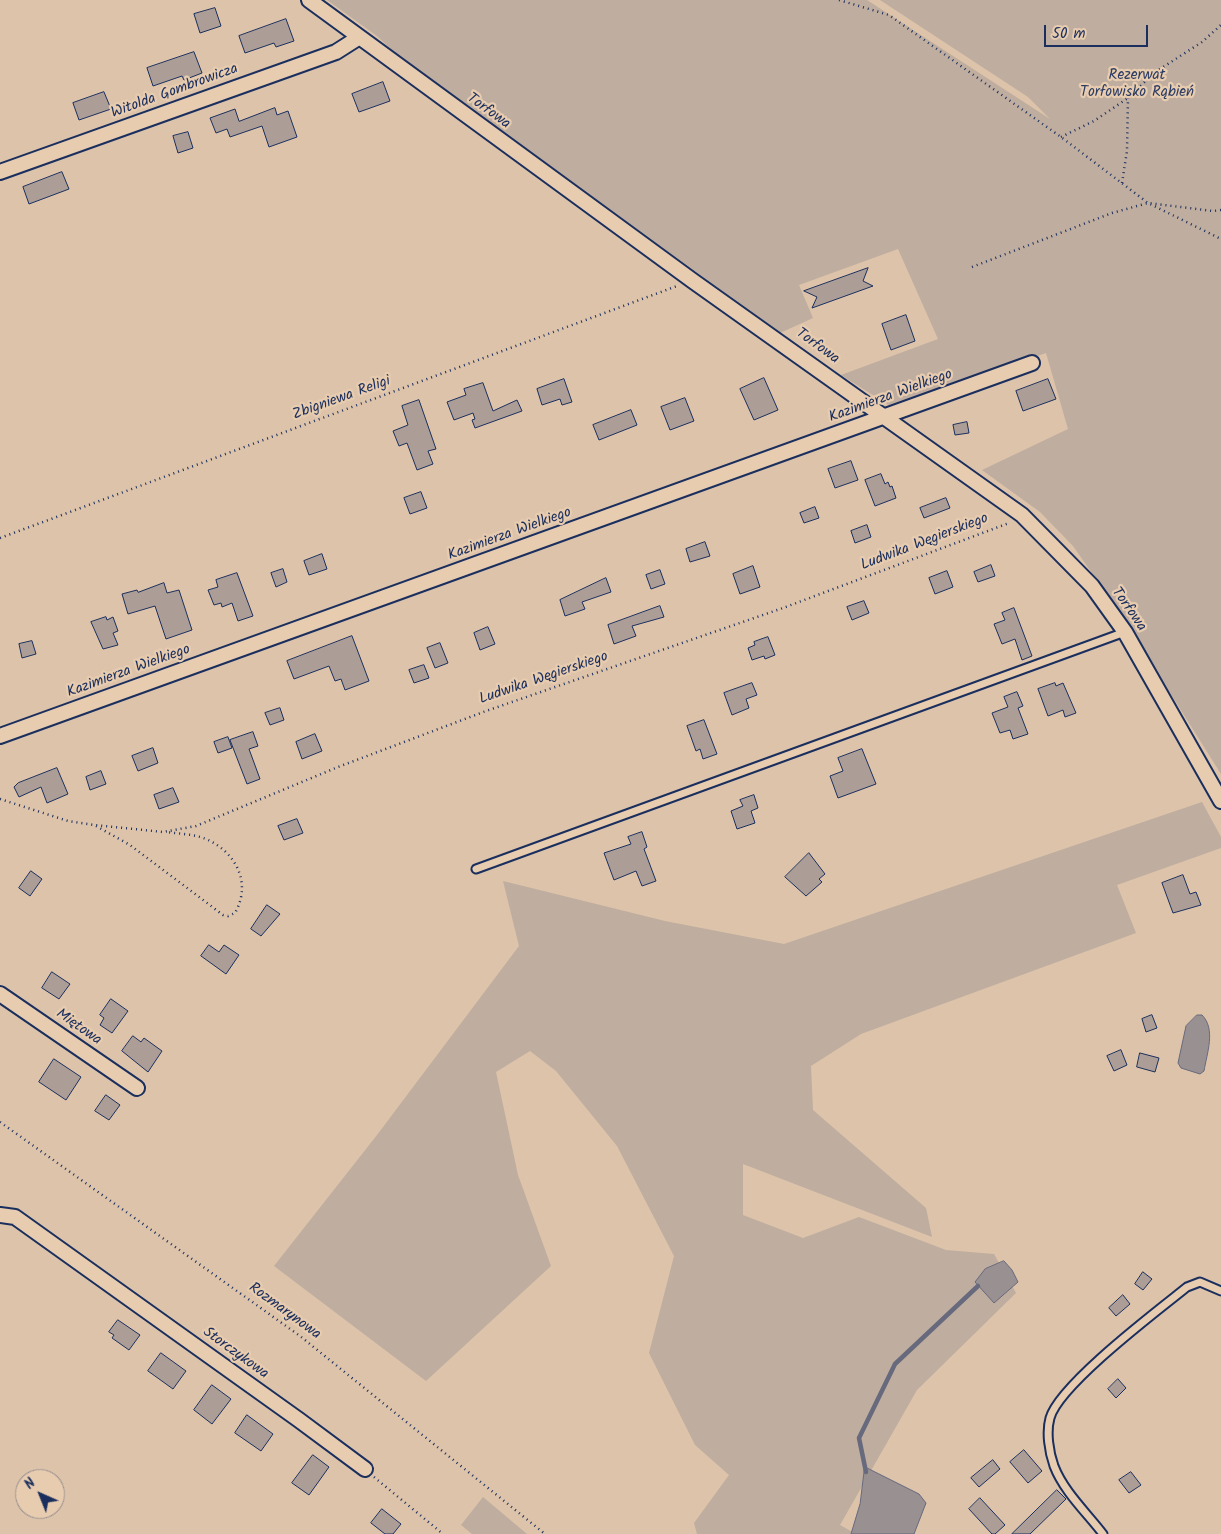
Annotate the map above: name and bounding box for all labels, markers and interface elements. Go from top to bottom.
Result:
scale bar [1046,15,1150,47]
text: 50 m [1052,22,1086,46]
street label: Witolda Gombrowicza [109,61,241,123]
park label: Rezerwat Torfowisko Rąbień [1080,67,1194,102]
street label: Torfowa [463,90,513,134]
street label: Torfowa [792,325,842,369]
street label: Kazimierza Wielkiego [827,366,955,428]
street label: Zbigniewa Religi [291,373,393,425]
street label: Kazimierza Wielkiego [446,504,574,566]
street label: Ludwika Węgierskiego [859,510,991,576]
street label: Torfowa [1106,585,1150,635]
street label: Kazimierza Wielkiego [65,641,193,703]
street label: Ludwika Węgierskiego [477,649,611,709]
street label: Miętowa [52,1006,104,1050]
street label: Rozmarynowa [244,1280,324,1344]
street label: Storczykowa [199,1324,271,1384]
north arrow [15,1469,65,1519]
text: N [19,1473,41,1495]

